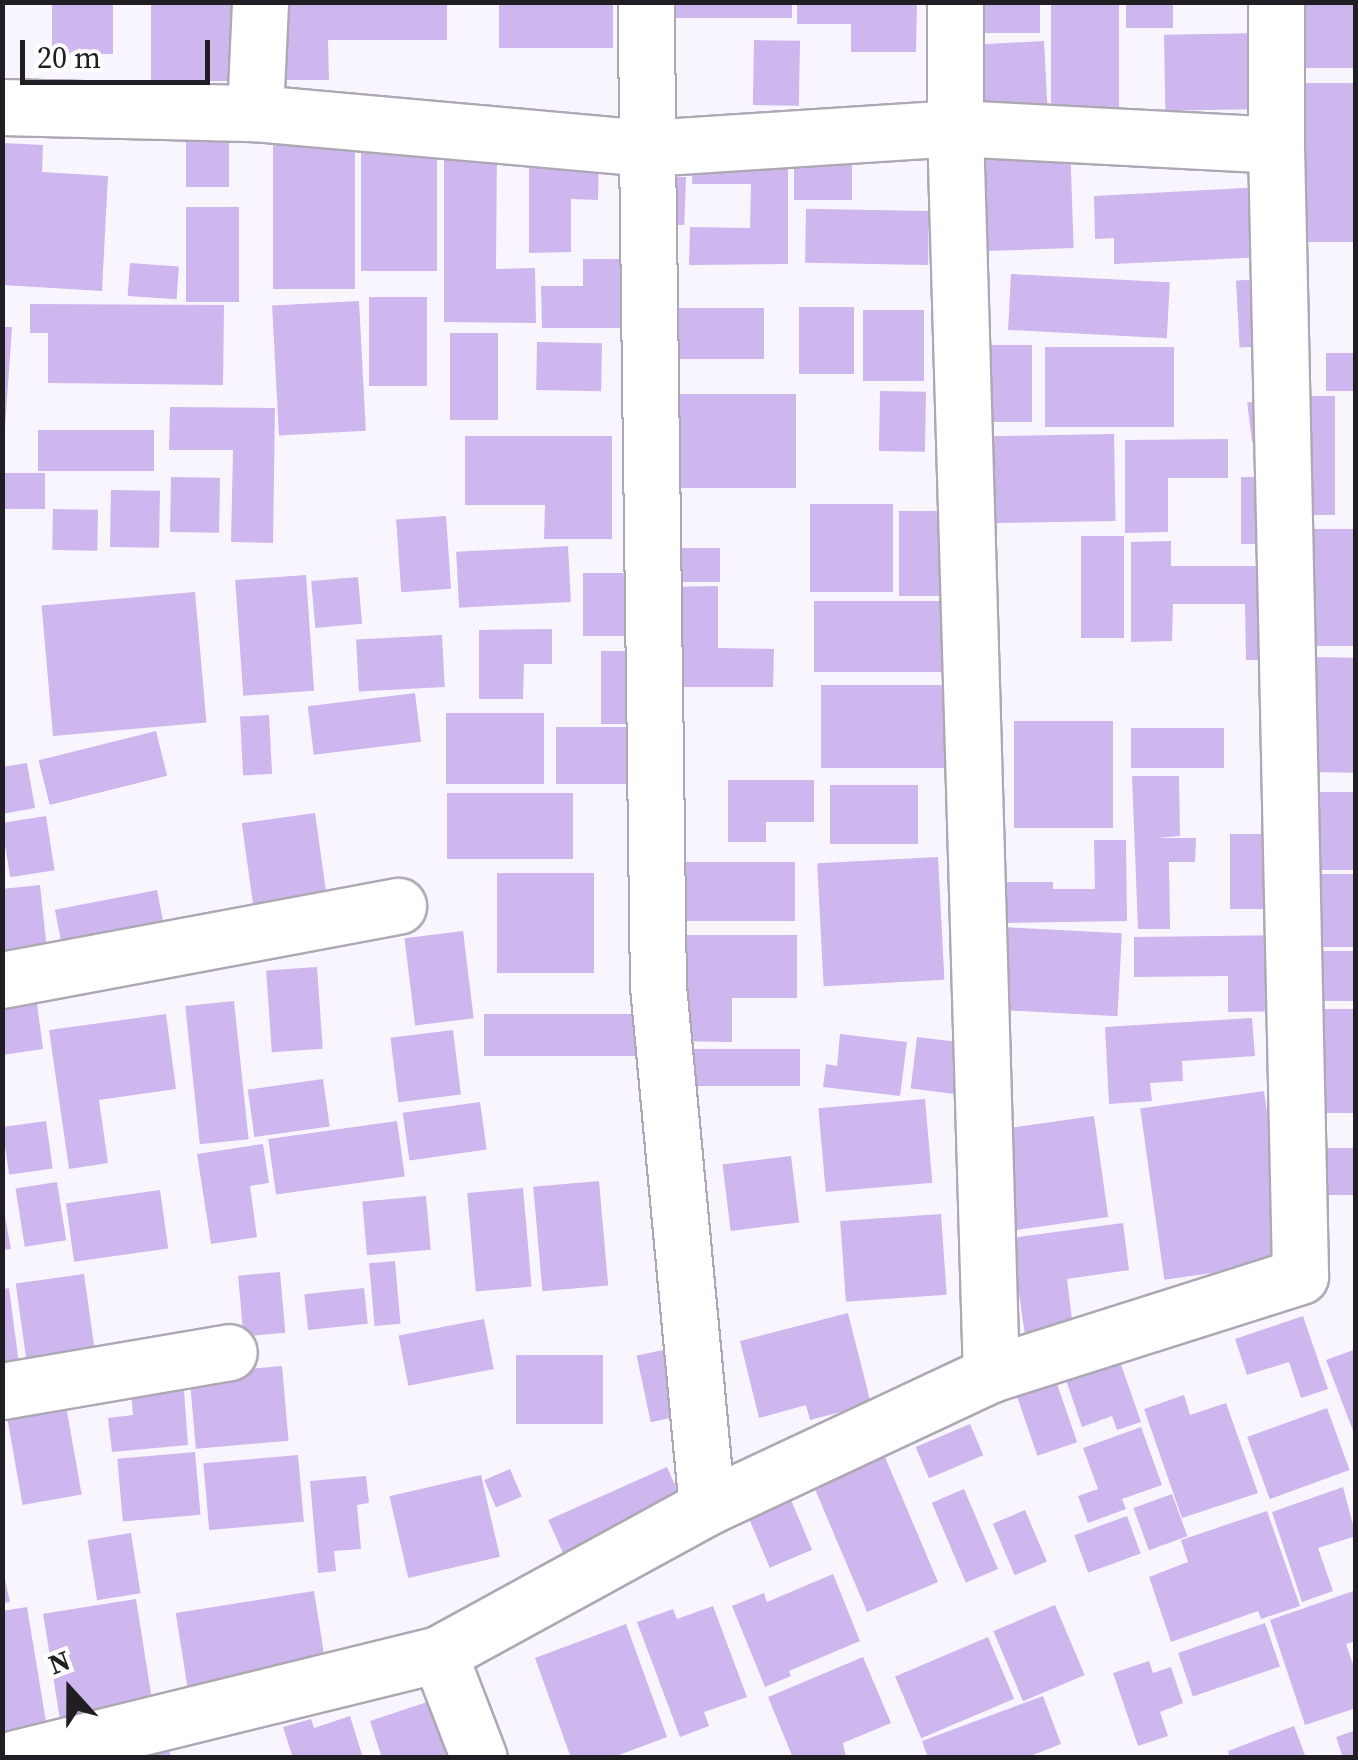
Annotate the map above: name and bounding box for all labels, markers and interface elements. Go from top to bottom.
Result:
scale bar [25,20,215,82]
text: 20 m [37,37,101,78]
north arrow [20,1640,120,1740]
text: N [43,1641,76,1683]

